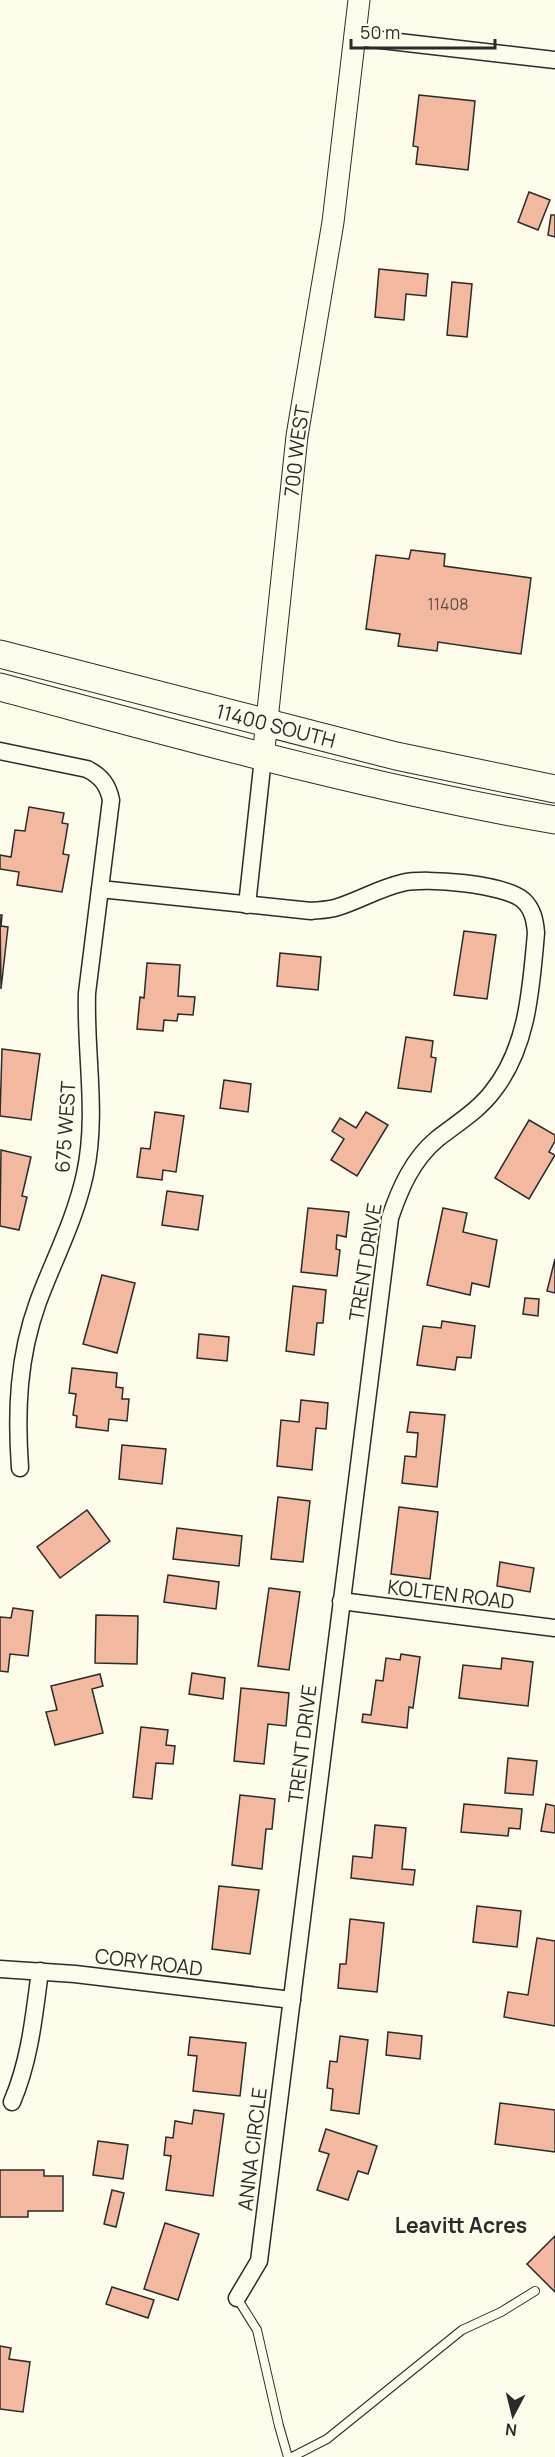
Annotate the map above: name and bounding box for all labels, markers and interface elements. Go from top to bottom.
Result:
scale bar [351,12,495,50]
text: 50 m [360,20,400,44]
street label: 700 WEST [277,403,316,498]
house number: 11408 [428,593,468,615]
street label: 11400 SOUTH [213,697,339,753]
street label: 675 WEST [48,1080,82,1174]
street label: TRENT DRIVE [342,1201,388,1323]
street label: KOLTEN ROAD [386,1573,516,1615]
street label: TRENT DRIVE [281,1683,323,1805]
street label: CORY ROAD [94,1942,204,1982]
street label: ANNA CIRCLE [231,2086,273,2212]
district label: Leavitt Acres [395,2211,527,2239]
north arrow [483,2385,543,2445]
text: N [504,2418,518,2442]

